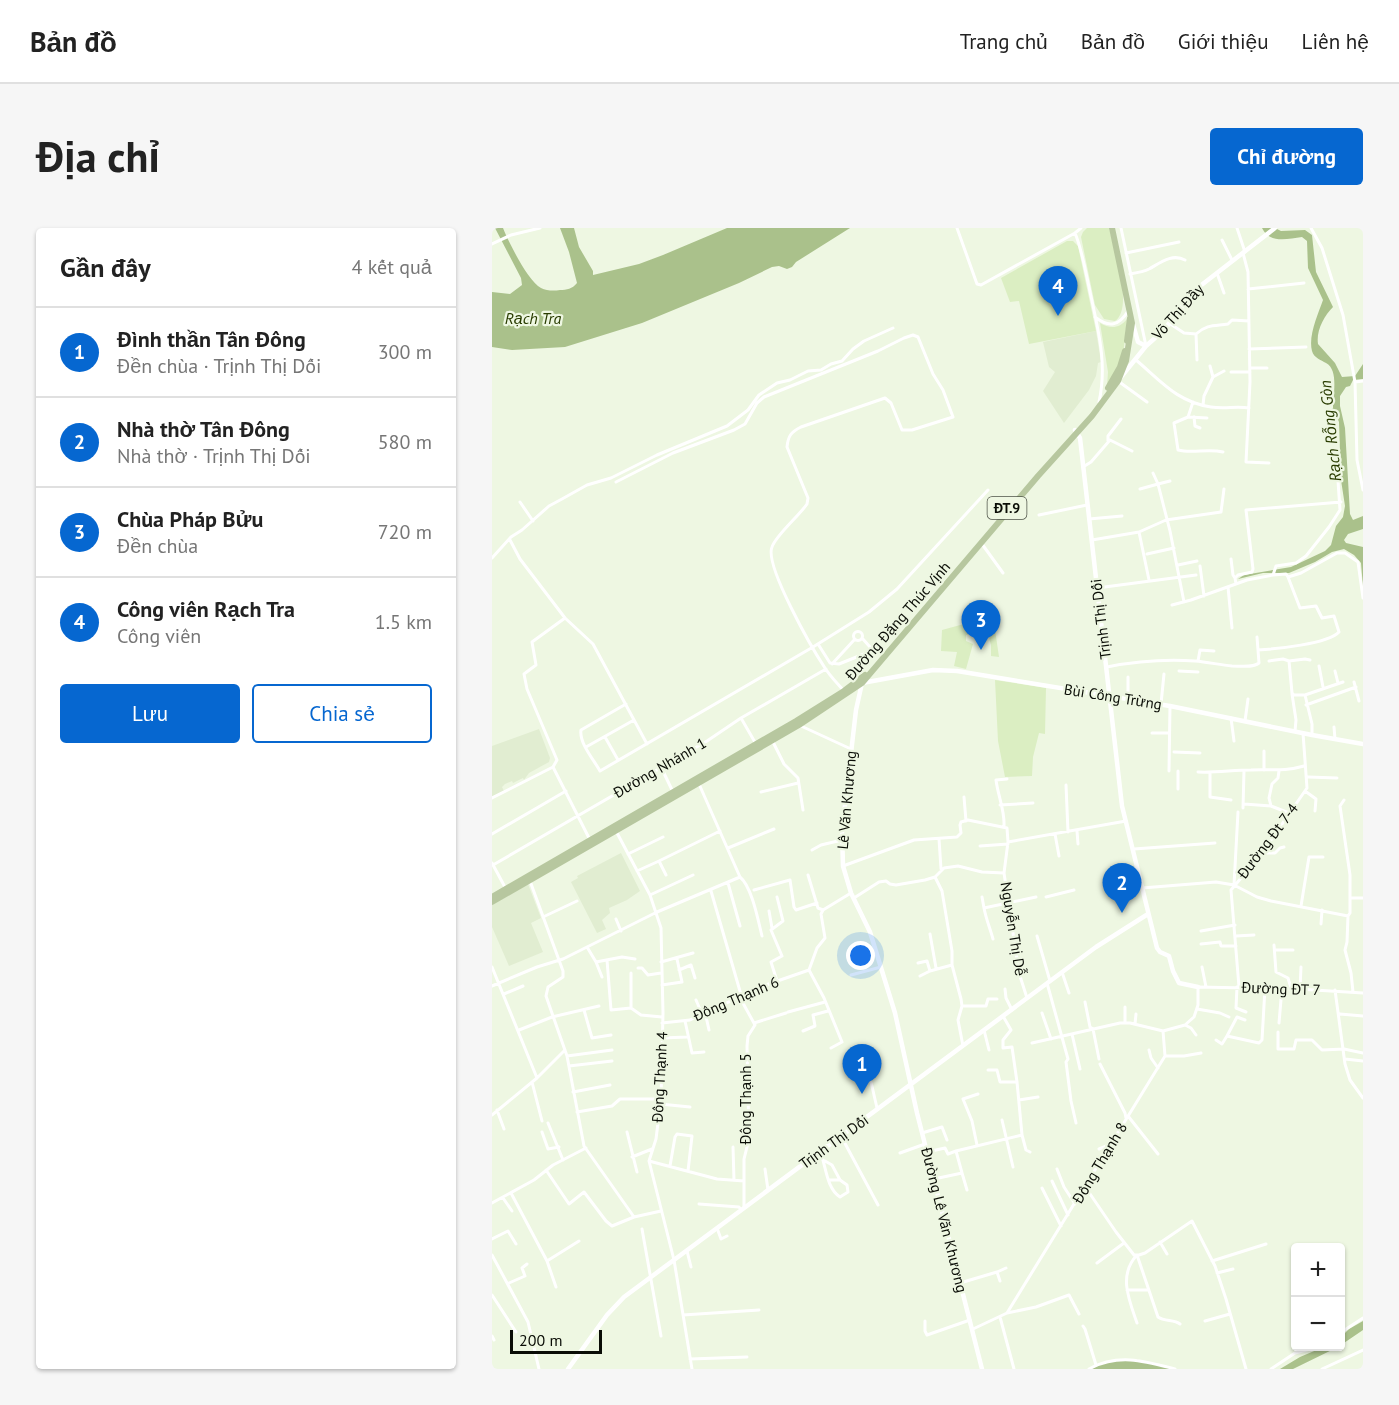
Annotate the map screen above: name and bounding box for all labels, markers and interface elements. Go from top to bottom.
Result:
text: Bản đồ [30,23,117,60]
text: Trang chủ [960,28,1048,55]
text: Bản đồ [1081,28,1145,55]
text: Giới thiệu [1178,28,1269,55]
text: Liên hệ [1302,28,1369,55]
button: Chỉ đường [1210,128,1363,185]
text: Địa chỉ [36,129,160,184]
text: Gần đây [60,251,151,284]
text: 4 kết quả [351,254,432,280]
pin: 4 [1038,266,1078,316]
street label: Võ Thị Đầy [1147,280,1208,344]
water label: Rạch Tra [505,308,562,328]
text: Đình thần Tân Đông [117,325,306,353]
text: 1 [74,339,85,365]
text: 300 m [378,339,432,365]
text: Đền chùa · Trịnh Thị Dối [117,353,321,379]
water label: Rạch Rỗng Gòn [1315,379,1345,483]
text: Nhà thờ Tân Đông [117,415,290,443]
text: 2 [74,429,85,455]
text: 580 m [378,429,432,455]
text: Nhà thờ · Trịnh Thị Dối [117,443,311,469]
road number: ĐT.9 [988,497,1026,519]
text: Chùa Pháp Bửu [117,505,263,533]
text: 3 [74,519,85,545]
text: 720 m [378,519,432,545]
text: Đền chùa [117,533,198,559]
street label: Đường Đặng Thúc Vịnh [840,558,954,685]
street label: Trịnh Thị Dối [1086,578,1115,660]
text: Công viên Rạch Tra [117,595,295,623]
pin: 3 [962,600,1000,650]
text: 4 [74,609,85,635]
text: 1.5 km [375,609,432,635]
text: Công viên [117,623,201,649]
street label: Bùi Công Trừng [1063,679,1163,714]
button: Lưu [60,684,240,743]
button: Chia sẻ [252,684,432,743]
street label: Đường Nhánh 1 [609,733,710,802]
street label: Lê Văn Khương [833,750,860,850]
street label: Đường Đt 7-4 [1232,799,1302,883]
pin: 2 [1102,864,1142,913]
street label: Nguyễn Thị Dễ [997,880,1030,977]
your location [846,941,875,970]
street label: Đông Thạnh 6 [689,972,781,1025]
street label: Đường ĐT 7 [1240,978,1321,999]
street label: Đông Thạnh 4 [648,1031,671,1124]
pin: 1 [842,1044,881,1094]
street label: Đông Thạnh 5 [736,1053,755,1146]
street label: Trịnh Thị Dối [795,1110,872,1173]
street label: Đông Thạnh 8 [1067,1119,1131,1208]
street label: Đường Lê Văn Khương [917,1144,972,1294]
map controls [1291,1243,1345,1351]
button: + [1291,1243,1345,1297]
button: − [1291,1297,1345,1351]
scale bar [510,1327,602,1354]
text: 200 m [519,1330,562,1350]

